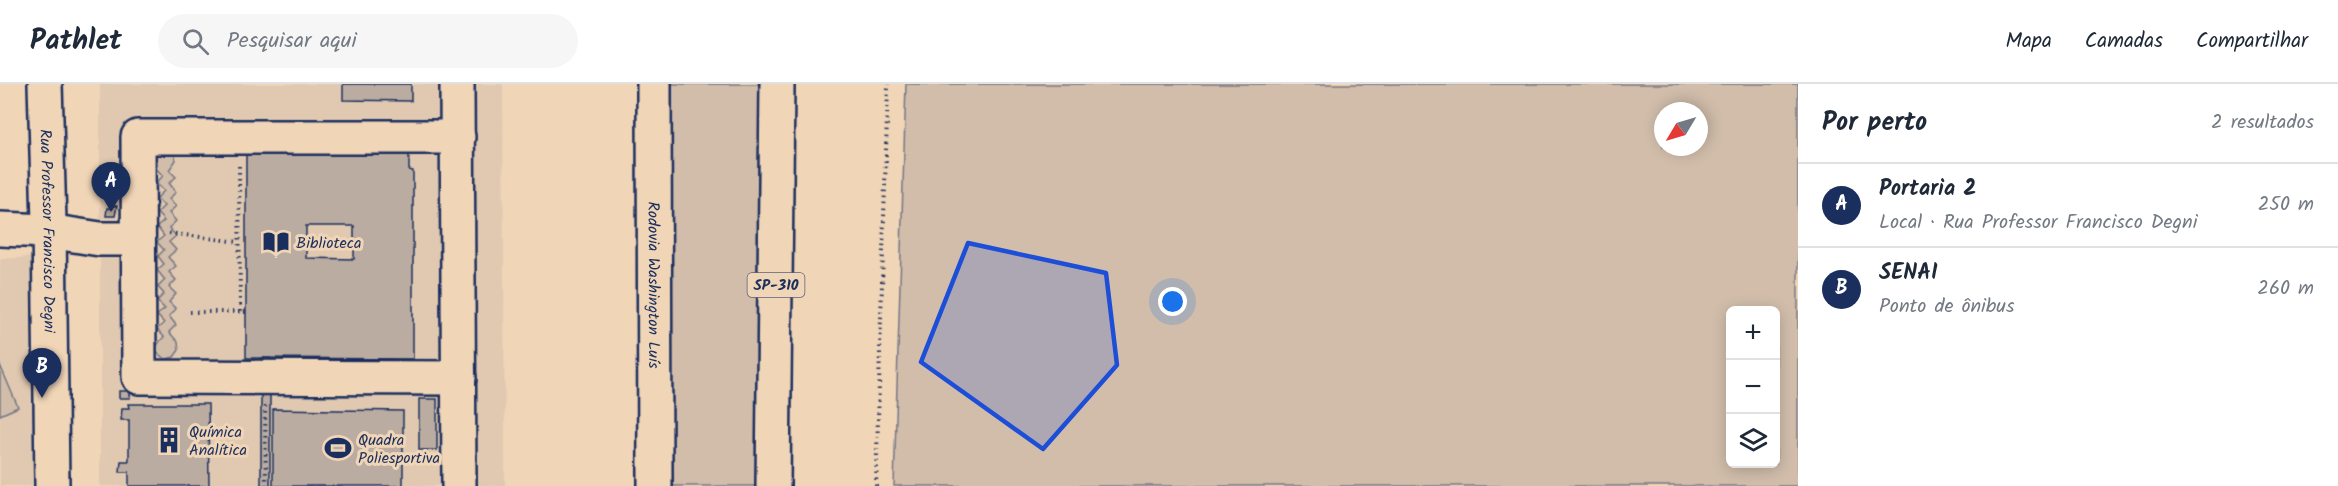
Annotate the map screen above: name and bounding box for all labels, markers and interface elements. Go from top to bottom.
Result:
search box [158,14,578,68]
text: Pathlet [30,19,122,64]
text: Pesquisar aqui [227,24,357,59]
icon: search [179,25,212,58]
text: Mapa [2005,25,2052,58]
text: Camadas [2085,25,2163,58]
text: Compartilhar [2196,25,2308,58]
north arrow [1654,102,1708,156]
text: Por perto [1822,102,1927,144]
text: 2 resultados [2211,107,2314,139]
street label: Rua Professor Francisco Degni [32,129,61,334]
pin: A [92,162,130,212]
text: Portaria 2 [1879,172,1976,207]
text: A [1835,189,1848,221]
text: 250 m [2258,189,2314,221]
street label: Rodovia Washington Luís [640,201,666,369]
text: Local · Rua Professor Francisco Degni [1879,207,2198,239]
library icon: Biblioteca [261,227,291,257]
place label: Biblioteca [296,231,361,256]
text: SENAI [1879,256,1938,291]
road number: SP-310 [748,273,804,297]
text: B [1835,273,1848,305]
text: 260 m [2257,273,2314,305]
your location [1158,287,1187,316]
text: Ponto de ônibus [1879,291,2015,323]
map controls [1726,306,1780,468]
button: + [1726,306,1780,360]
pin: B [22,348,62,398]
button: − [1726,360,1780,414]
button: layers [1726,414,1780,468]
place label: Química Analítica [189,420,247,463]
building icon: Química Analítica [154,425,184,455]
place label: Quadra Poliesportiva [358,428,440,471]
sports icon: Quadra Poliesportiva [323,433,353,463]

